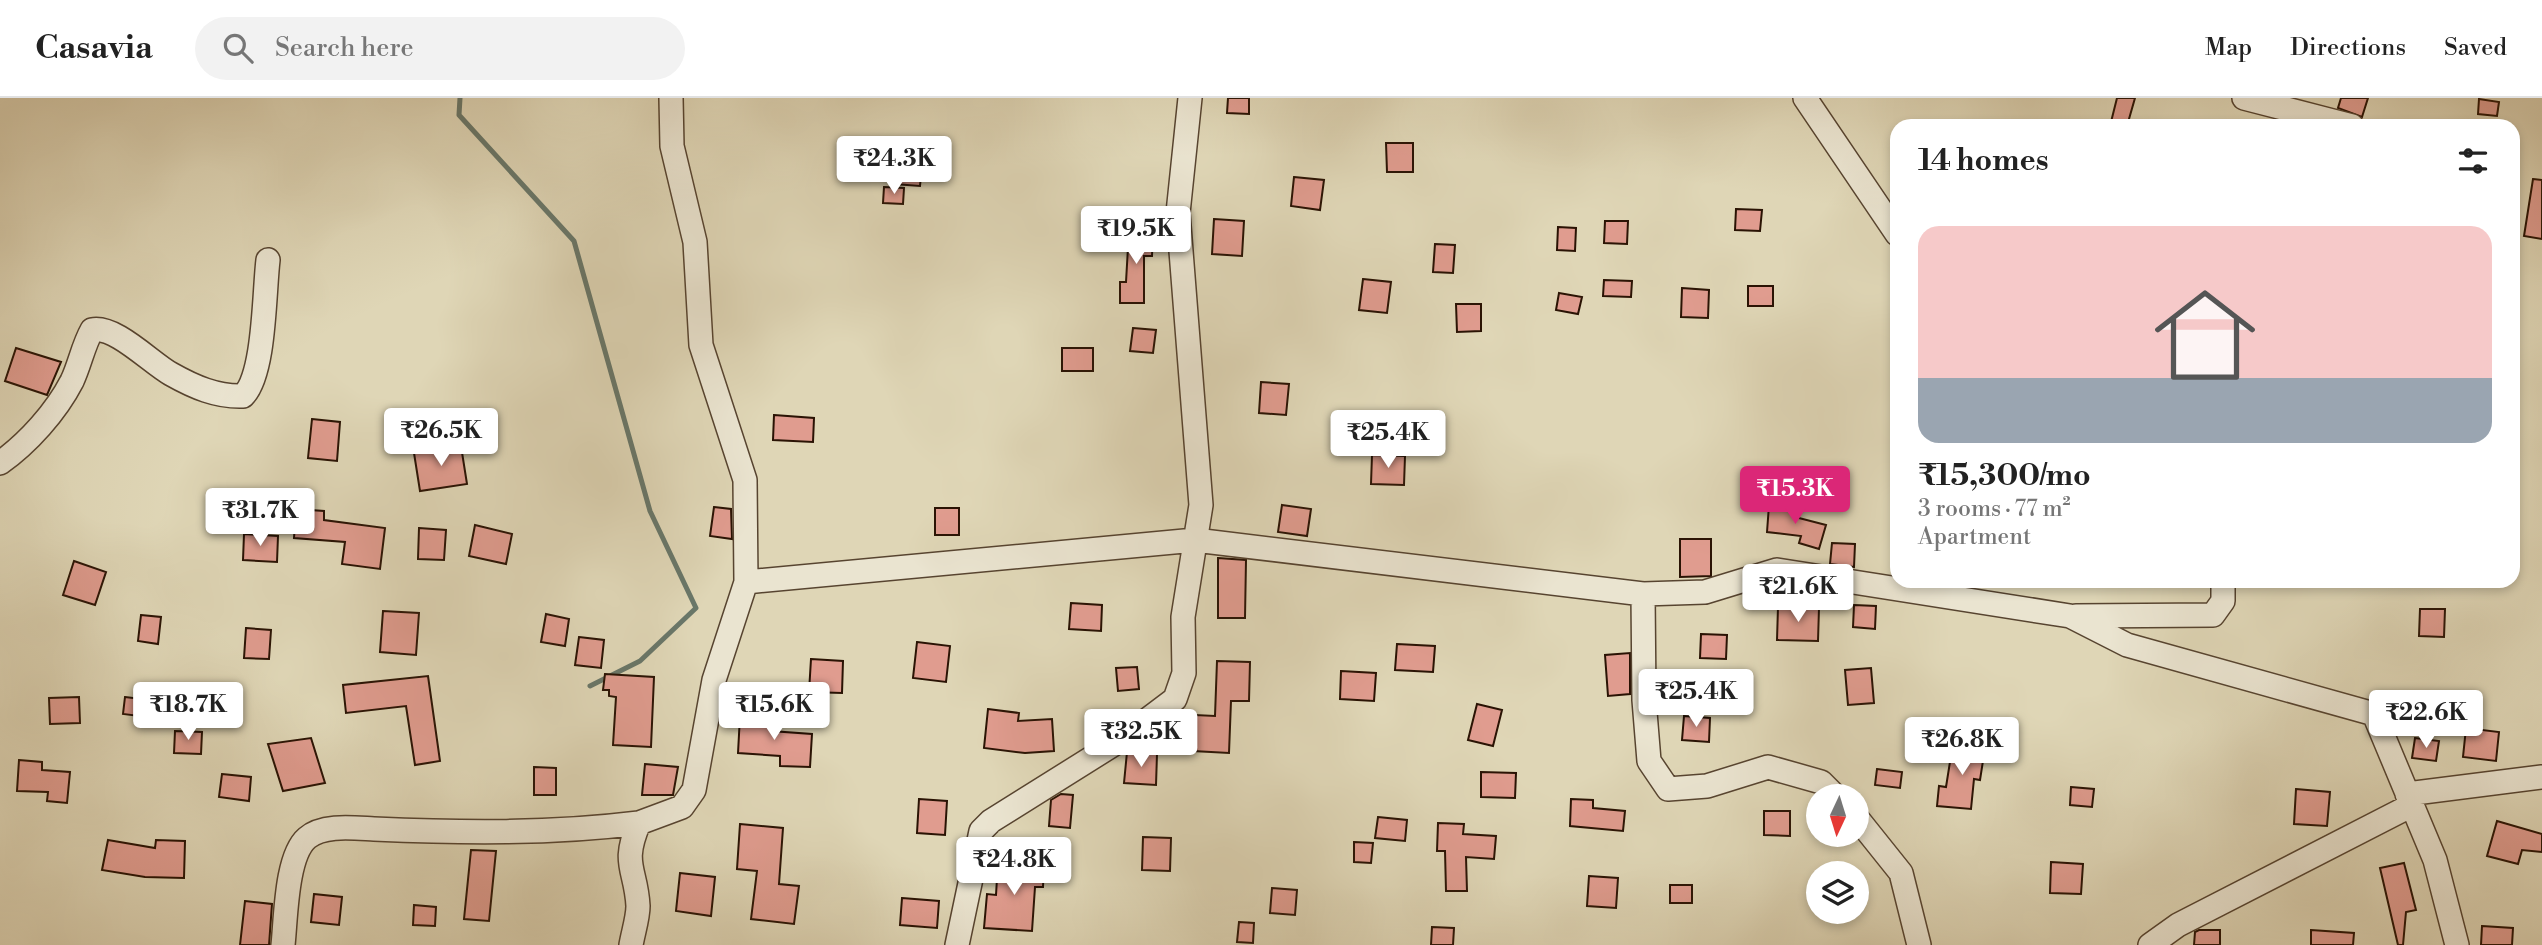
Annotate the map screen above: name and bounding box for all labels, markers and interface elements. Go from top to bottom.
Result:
search box [195,17,685,80]
text: Casavia [35,28,153,69]
icon: search [219,29,257,67]
text: Search here [275,32,414,64]
text: Map [2205,33,2252,63]
text: Directions [2290,33,2406,63]
text: Saved [2444,33,2507,63]
pin: ₹24.3K [837,136,951,196]
text: 14 homes [1918,142,2049,180]
icon: filters [2454,142,2492,180]
text: ₹24.3K [853,145,935,173]
pin: ₹19.5K [1079,206,1193,266]
text: ₹19.5K [1097,215,1175,243]
icon: home [2142,272,2268,398]
pin: ₹26.5K [384,408,498,468]
pin: ₹25.4K [1331,410,1445,470]
text: ₹26.5K [400,417,482,445]
text: ₹25.4K [1347,419,1429,447]
text: ₹15,300/mo [1918,457,2091,495]
pin: ₹15.3K [1738,466,1852,526]
text: ₹15.3K [1756,475,1834,503]
pin: ₹31.7K [203,489,317,548]
text: 3 rooms · 77 m² [1918,495,2071,523]
text: ₹31.7K [222,497,298,525]
text: Apartment [1918,523,2031,551]
pin: ₹21.6K [1741,564,1855,624]
text: ₹21.6K [1758,573,1838,601]
pin: ₹25.4K [1639,670,1753,729]
text: ₹25.4K [1655,678,1737,706]
pin: ₹18.7K [131,682,245,742]
pin: ₹15.6K [717,682,831,742]
pin: ₹22.6K [2369,690,2483,750]
text: ₹18.7K [149,691,227,719]
text: ₹15.6K [735,691,813,719]
text: ₹22.6K [2385,699,2467,727]
pin: ₹32.5K [1084,710,1198,769]
text: ₹32.5K [1100,718,1182,746]
pin: ₹26.8K [1905,718,2019,777]
text: ₹26.8K [1921,726,2003,754]
north arrow [1806,784,1869,847]
map controls [1806,784,1869,924]
pin: ₹24.8K [957,838,1071,897]
text: ₹24.8K [972,846,1056,874]
button: layers [1806,861,1869,924]

